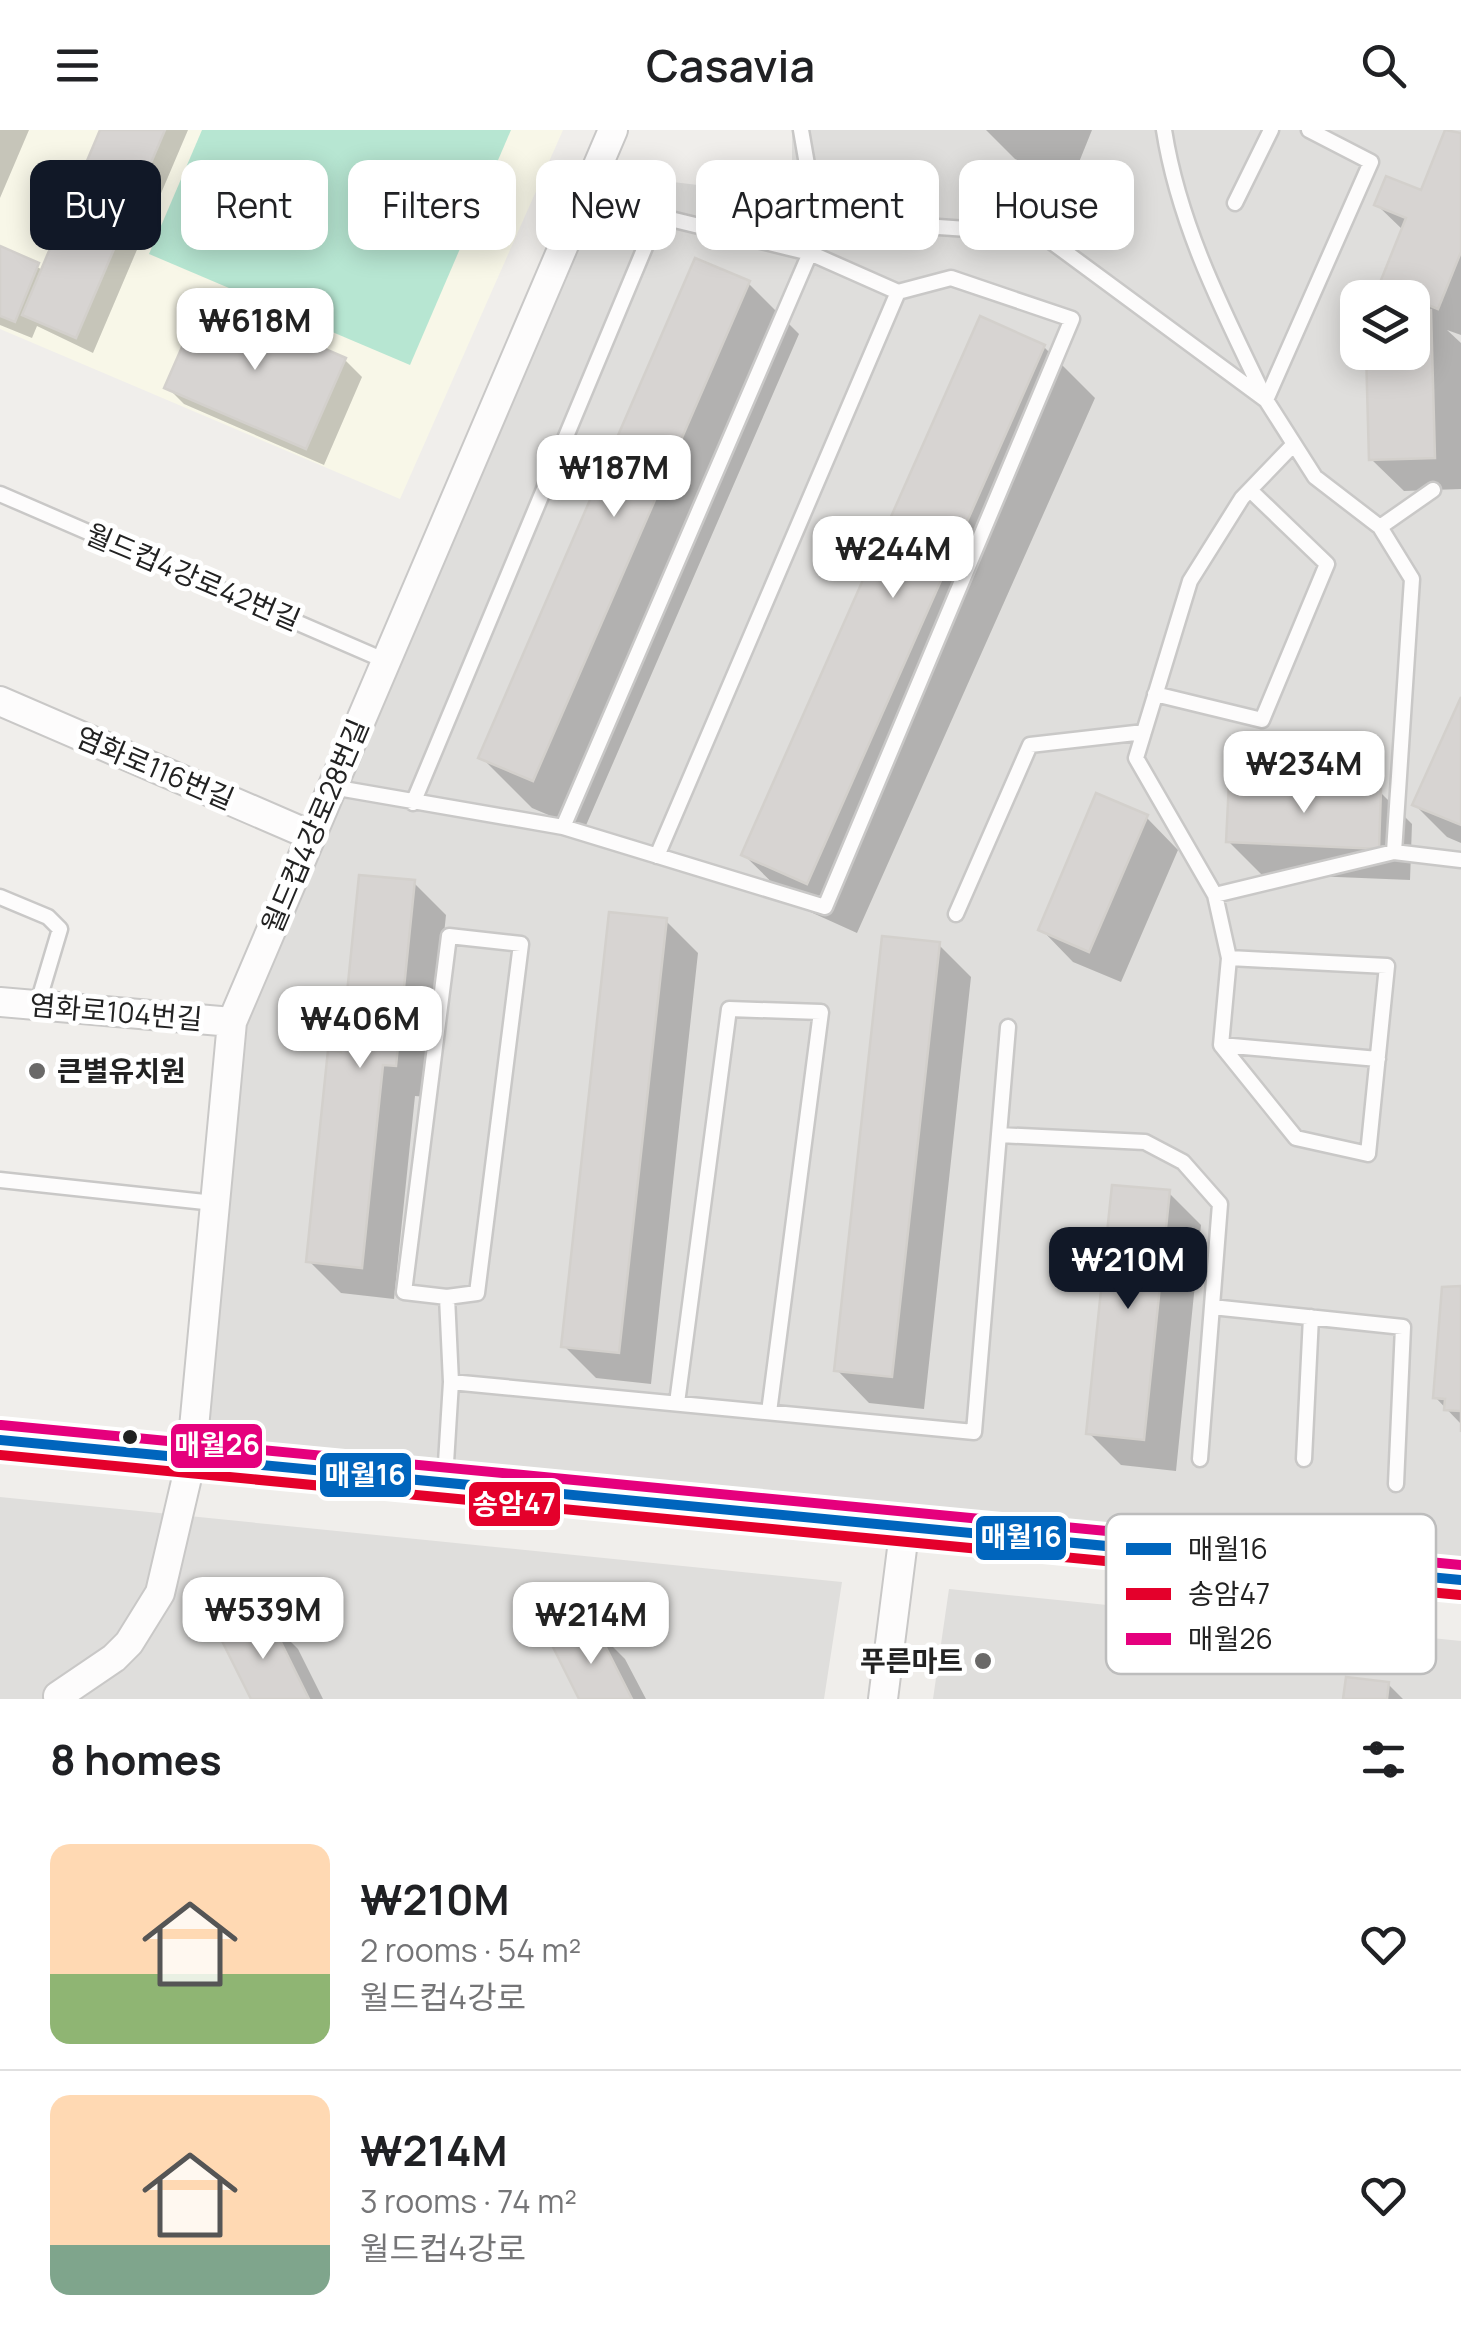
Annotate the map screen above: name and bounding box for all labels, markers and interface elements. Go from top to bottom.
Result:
text: Casavia [646,34,815,96]
icon: menu [50,38,105,93]
icon: search [1356,38,1411,93]
chip: Buy [30,160,161,250]
chip: Rent [181,160,328,250]
chip: Filters [348,160,516,250]
chip: New [536,160,676,250]
chip: Apartment [696,160,939,250]
chip: House [959,160,1134,250]
map controls [1340,280,1430,370]
button: layers [1340,280,1430,370]
pin: ₩618M [185,288,325,373]
text: ₩618M [199,298,311,342]
pin: ₩187M [544,435,684,520]
text: ₩187M [559,445,669,489]
street label: 월드컵4강로42번길 [80,514,306,638]
pin: ₩244M [823,516,963,601]
text: ₩244M [835,526,951,570]
street label: 월드컵4강로28번길 [252,713,376,938]
street label: 염화로116번길 [71,717,240,817]
pin: ₩234M [1234,731,1374,816]
text: ₩234M [1246,741,1362,785]
street label: 염화로104번길 [28,985,204,1037]
pin: ₩406M [290,986,430,1071]
text: ₩406M [300,996,420,1040]
place label: 큰별유치원 [57,1051,186,1089]
marker: 큰별유치원 [26,1060,48,1082]
pin: ₩210M [1058,1227,1198,1312]
text: ₩210M [1071,1237,1185,1281]
line badge: 매월26 [169,1422,264,1470]
text: 매월26 [174,1425,260,1463]
unlabelled marker [120,1427,140,1447]
line badge: 매월16 [318,1451,413,1499]
text: 매월16 [324,1455,406,1493]
line badge: 송암47 [467,1480,562,1528]
text: 송암47 [472,1484,556,1522]
line badge: 매월16 [974,1514,1068,1562]
legend [1106,1514,1436,1674]
text: 매월16 [980,1517,1062,1555]
text: 매월16 [1188,1529,1268,1567]
text: 송암47 [1188,1574,1270,1612]
pin: ₩539M [193,1577,333,1662]
pin: ₩214M [521,1582,661,1667]
text: ₩539M [204,1587,322,1631]
text: ₩214M [535,1592,647,1636]
text: 매월26 [1188,1619,1273,1657]
place label: 푸른마트 [860,1641,963,1679]
marker: 푸른마트 [972,1650,994,1672]
text: 8 homes [50,1730,222,1788]
icon: filters [1356,1732,1411,1787]
text: ₩210M [360,1870,509,1928]
icon: home [130,1884,250,2004]
icon: heart [1356,1917,1411,1972]
text: 2 rooms · 54 m² [360,1928,581,1972]
text: 월드컵4강로 [360,1975,526,2019]
text: ₩214M [360,2121,507,2179]
icon: home [130,2135,250,2255]
icon: heart [1356,2168,1411,2223]
text: 3 rooms · 74 m² [360,2179,577,2223]
text: 월드컵4강로 [360,2226,526,2270]

